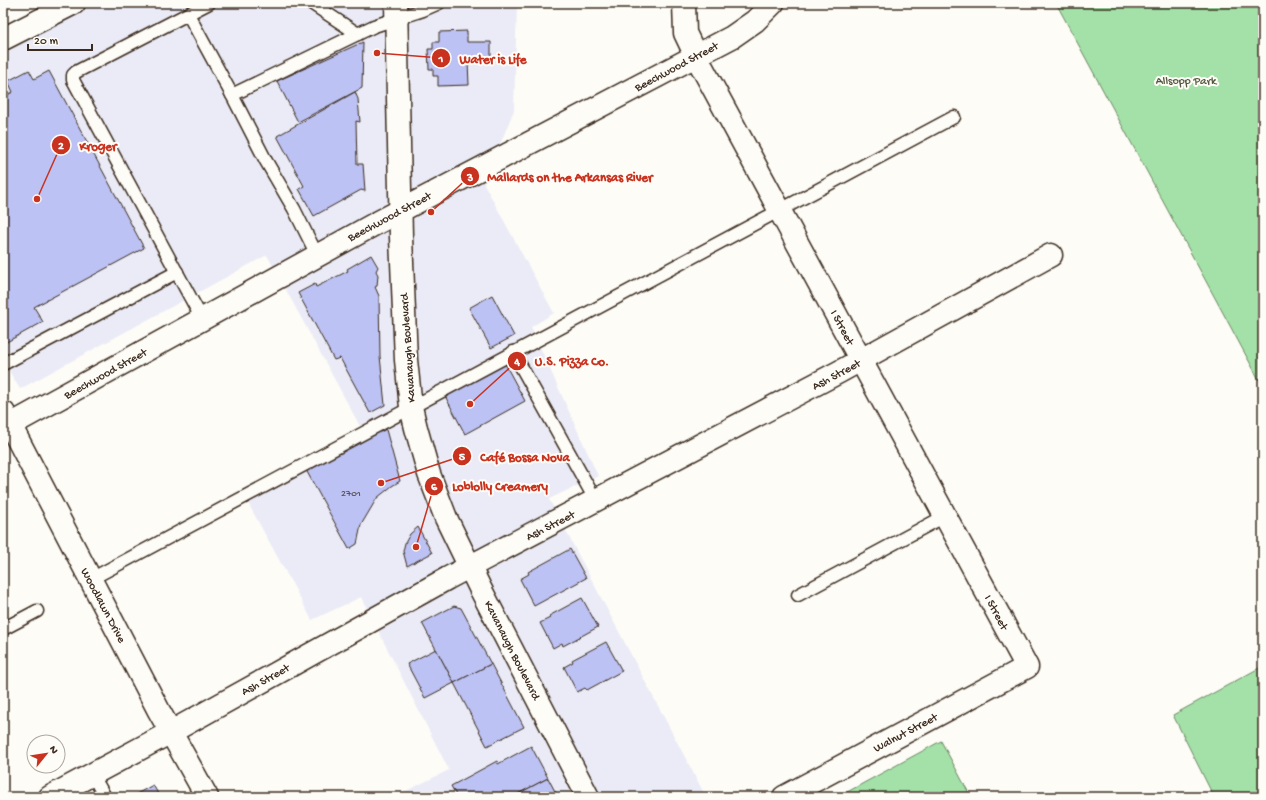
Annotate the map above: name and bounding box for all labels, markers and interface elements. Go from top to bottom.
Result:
scale bar [28,26,92,52]
text: 20 m [34,35,59,49]
street label: Beechwood Street [632,39,722,96]
callout: Water is Life [431,46,534,71]
text: Water is Life [459,52,528,68]
text: 1 [438,53,444,67]
park label: Allsopp Park [1156,75,1218,89]
callout: Kroger [51,132,124,157]
text: 2 [58,140,64,154]
text: Kroger [78,140,118,155]
callout: Mallards on the Arkansas River [460,164,661,189]
text: Mallards on the Arkansas River [487,171,654,186]
text: 3 [466,172,473,186]
street label: Beechwood Street [345,189,435,246]
street label: Kavanaugh Boulevard [398,292,420,403]
street label: I Street [826,308,857,349]
street label: Beechwood Street [61,346,151,404]
callout: U.S. Pizza Co. [507,348,617,373]
text: U.S. Pizza Co. [535,355,609,370]
text: 4 [513,356,520,370]
street label: Ash Street [810,357,864,394]
callout: Café Bossa Nova [452,444,578,469]
text: Café Bossa Nova [479,450,571,466]
text: 5 [459,451,466,465]
callout: Loblolly Creamery [424,473,556,498]
text: Loblolly Creamery [452,480,548,495]
text: 6 [431,481,438,495]
house number: 2701 [341,488,361,500]
street label: Ash Street [524,508,579,545]
street label: Woodlawn Drive [77,566,128,647]
street label: I Street [980,593,1011,634]
street label: Kavanaugh Boulevard [480,599,543,704]
street label: Ash Street [239,661,293,700]
street label: Walnut Street [871,711,941,757]
north arrow [26,734,66,774]
text: N [46,744,60,756]

